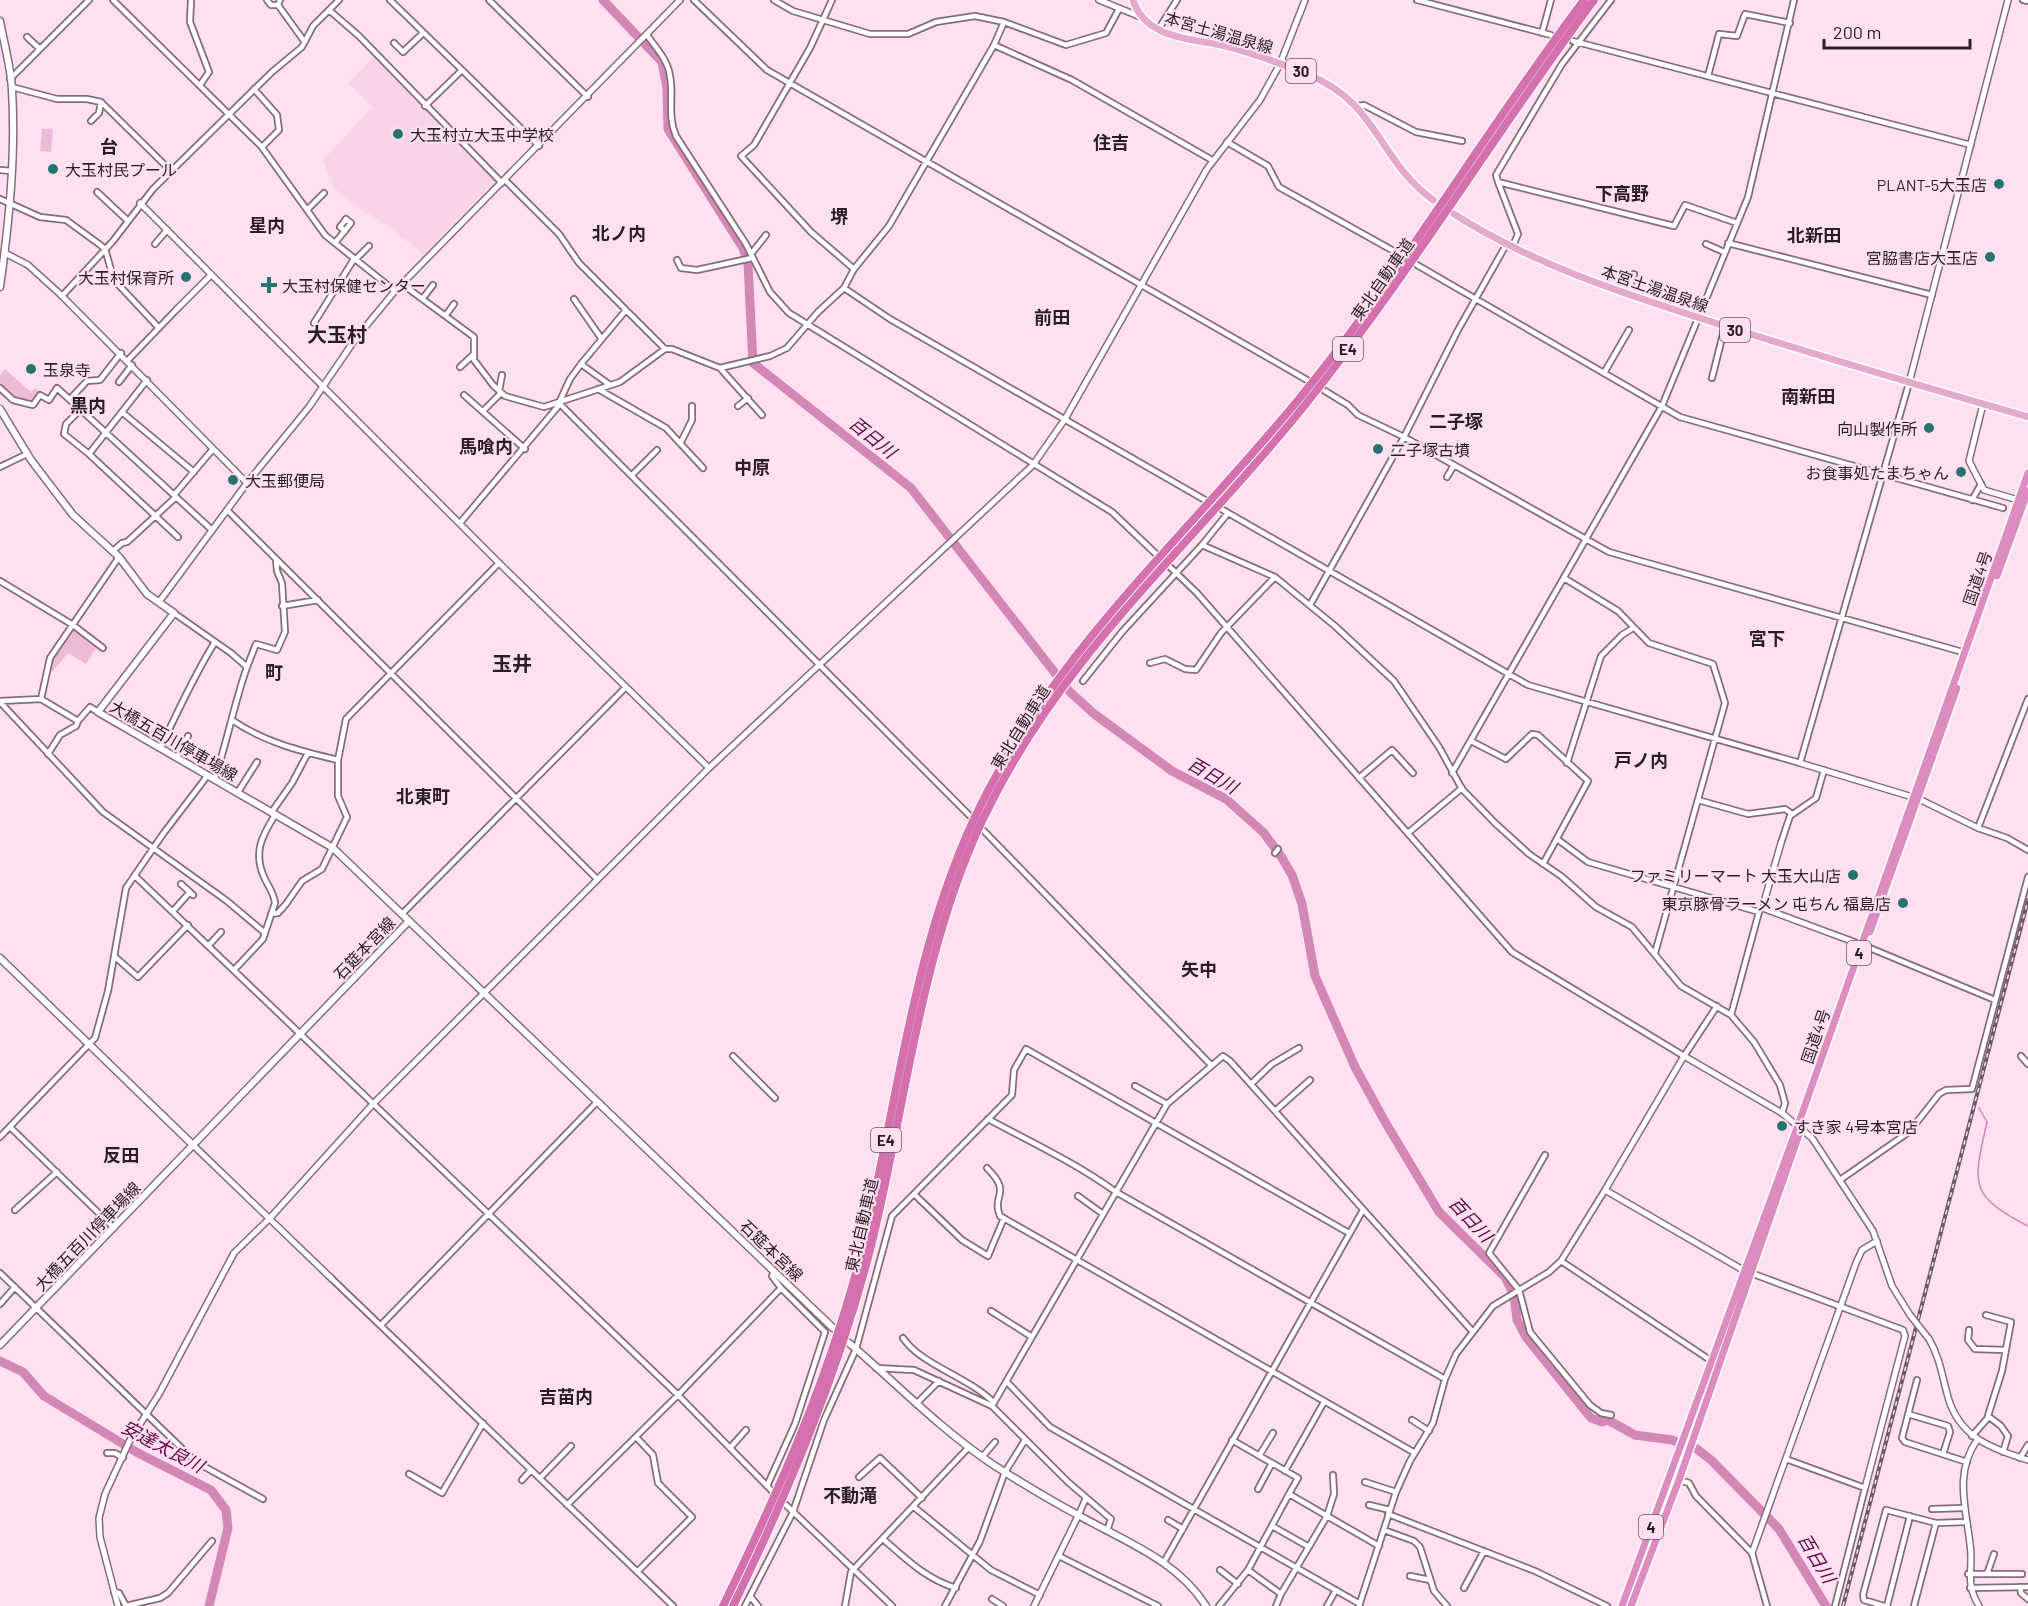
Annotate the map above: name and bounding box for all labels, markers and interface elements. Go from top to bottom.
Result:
street label: 本宮土湯温泉線 [1163,7,1275,57]
scale bar [1824,12,1970,50]
text: 200 m [1833,21,1881,43]
road number: 30 [1286,59,1316,83]
place label: 大玉村立大玉中学校 [410,125,554,144]
marker: 大玉村立大玉中学校 [391,127,405,141]
district label: 住吉 [1093,131,1129,153]
district label: 台 [100,135,118,157]
place label: 大玉村民プール [65,160,177,179]
marker: 大玉村民プール [46,162,60,176]
place label: PLANT-5大玉店 [1877,175,1987,194]
marker: PLANT-5大玉店 [1992,177,2006,191]
district label: 下高野 [1595,182,1649,204]
district label: 堺 [830,205,849,227]
district label: 星内 [249,214,285,236]
district label: 北ノ内 [592,222,646,244]
district label: 北新田 [1787,224,1841,246]
street label: 東北自動車道 [1347,234,1417,324]
place label: 宮脇書店大玉店 [1866,248,1978,267]
marker: 宮脇書店大玉店 [1983,250,1997,264]
street label: 本宮土湯温泉線 [1599,261,1711,315]
place label: 大玉村保育所 [78,268,174,287]
marker: 大玉村保育所 [179,270,193,284]
marker: 大玉村保健センター [260,276,278,294]
place label: 大玉村保健センター [282,276,426,295]
district label: 前田 [1034,306,1070,328]
road number: 30 [1720,318,1750,342]
district label: 大玉村 [307,322,367,346]
road number: E4 [1333,337,1363,361]
place label: 玉泉寺 [43,360,91,379]
marker: 玉泉寺 [24,362,38,376]
district label: 南新田 [1781,385,1835,407]
district label: 黒内 [70,394,106,416]
district label: 二子塚 [1429,410,1483,432]
water label: 百日川 [845,411,902,464]
place label: 向山製作所 [1837,419,1917,438]
marker: 向山製作所 [1922,421,1936,435]
district label: 馬喰内 [459,435,513,457]
place label: 二子塚古墳 [1390,440,1470,459]
marker: 二子塚古墳 [1371,442,1385,456]
district label: 中原 [734,456,770,478]
place label: お食事処たまちゃん [1805,463,1949,482]
marker: お食事処たまちゃん [1954,465,1968,479]
place label: 大玉郵便局 [245,471,325,490]
marker: 大玉郵便局 [226,473,240,487]
street label: 国道4号 [1959,548,1995,608]
district label: 宮下 [1749,627,1785,649]
district label: 玉井 [492,651,532,675]
district label: 町 [265,661,283,683]
street label: 東北自動車道 [987,681,1053,773]
street label: 大橋五百川停車場線 [107,696,241,784]
district label: 戸ノ内 [1614,749,1668,771]
water label: 百日川 [1184,752,1244,799]
district label: 北東町 [396,785,450,807]
place label: ファミリーマート 大玉大山店 [1630,866,1841,885]
marker: ファミリーマート 大玉大山店 [1846,868,1860,882]
place label: 東京豚骨ラーメン 屯ちん 福島店 [1661,894,1891,913]
marker: 東京豚骨ラーメン 屯ちん 福島店 [1896,896,1910,910]
street label: 石筵本宮線 [329,913,399,983]
road number: 4 [1847,941,1871,965]
district label: 矢中 [1181,958,1217,980]
street label: 国道4号 [1797,1006,1833,1066]
place label: すき家 4号本宮店 [1794,1117,1918,1136]
marker: すき家 4号本宮店 [1775,1119,1789,1133]
road number: E4 [871,1128,901,1152]
district label: 反田 [103,1144,139,1166]
street label: 東北自動車道 [841,1176,881,1274]
street label: 大橋五百川停車場線 [30,1178,144,1294]
water label: 百日川 [1445,1192,1499,1248]
street label: 石筵本宮線 [737,1215,807,1285]
district label: 吉苗内 [539,1385,593,1407]
water label: 安達太良川 [118,1415,210,1478]
district label: 不動滝 [823,1484,877,1506]
road number: 4 [1639,1515,1663,1539]
water label: 百日川 [1794,1529,1841,1589]

